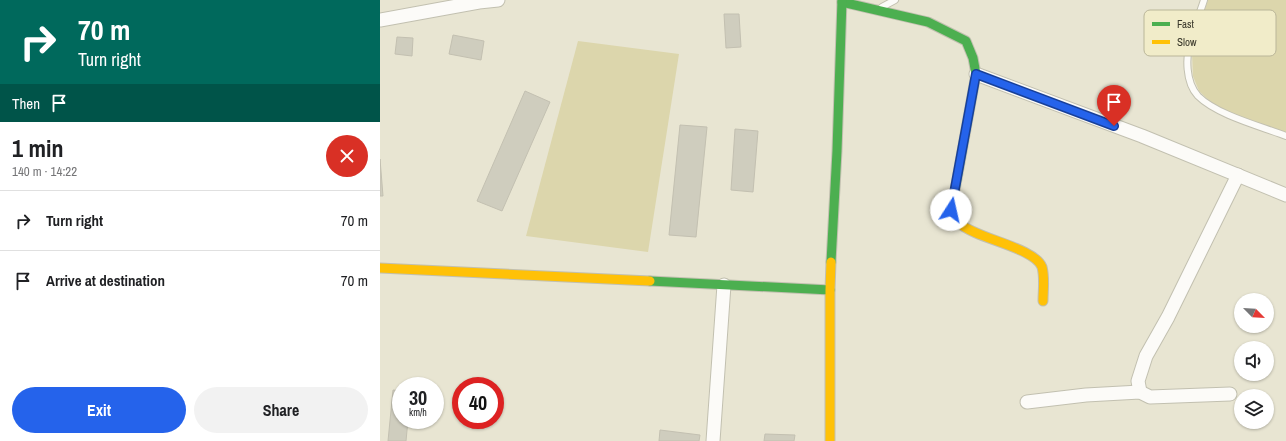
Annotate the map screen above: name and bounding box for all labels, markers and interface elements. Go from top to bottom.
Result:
legend [1144,10,1276,56]
text: 70 m [78,11,130,49]
icon: right [12,16,64,68]
text: Fast [1177,17,1195,31]
text: Slow [1177,35,1197,49]
text: Turn right [78,47,141,72]
pin [1097,85,1131,126]
icon: arrive [1103,91,1125,113]
icon: arrive [48,92,70,114]
text: Then [12,93,40,114]
text: 1 min [12,132,63,164]
button: close [326,135,368,177]
text: 140 m · 14:22 [12,163,77,180]
position arrow [930,189,972,231]
icon: right [12,210,34,232]
text: Turn right [46,210,103,231]
text: 70 m [341,210,368,231]
icon: arrive [12,270,34,292]
text: Arrive at destination [46,270,165,291]
text: 70 m [341,270,368,291]
north arrow [1234,293,1274,333]
map controls [1234,293,1274,429]
button: sound [1234,341,1274,381]
speed limit sign: 40 [452,377,504,429]
text: 30 [409,384,427,411]
button: Exit [12,387,186,433]
button: Share [194,387,368,433]
button: layers [1234,389,1274,429]
text: km/h [409,406,427,419]

